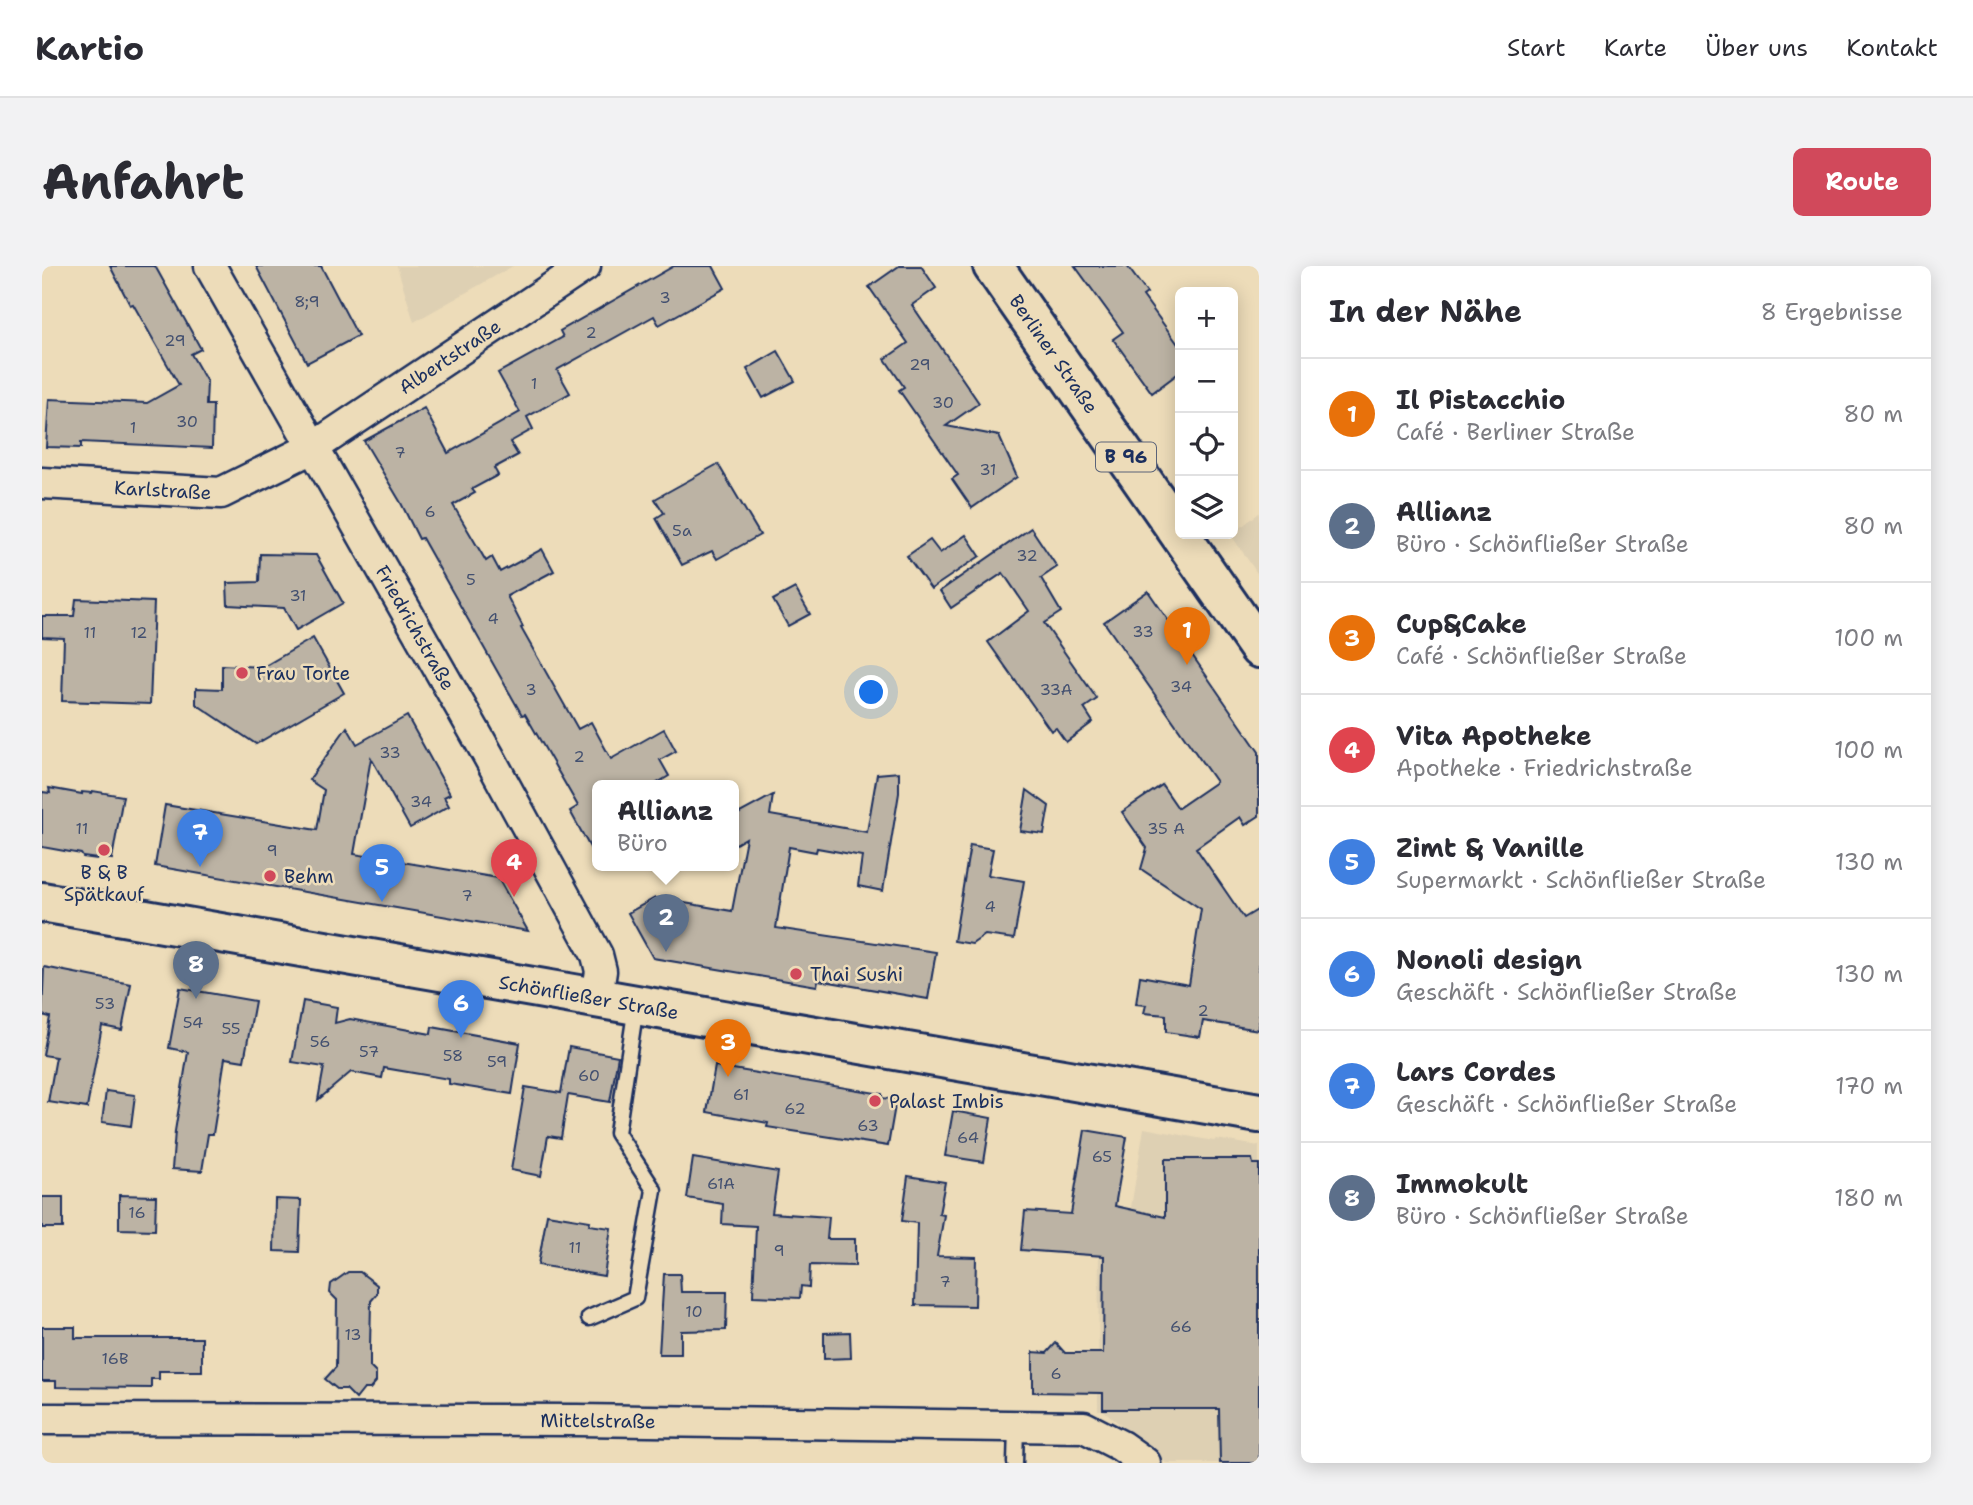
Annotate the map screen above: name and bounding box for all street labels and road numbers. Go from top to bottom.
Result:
street label: Berliner Straße [1004,290,1104,418]
street label: Albertstraße [394,314,506,400]
road number: B 96 [1096,442,1156,472]
street label: Karlstraße [113,475,212,505]
street label: Friedrichstraße [370,561,461,695]
street label: Schönfließer Straße [497,969,681,1025]
street label: Mittelstraße [540,1408,656,1434]

